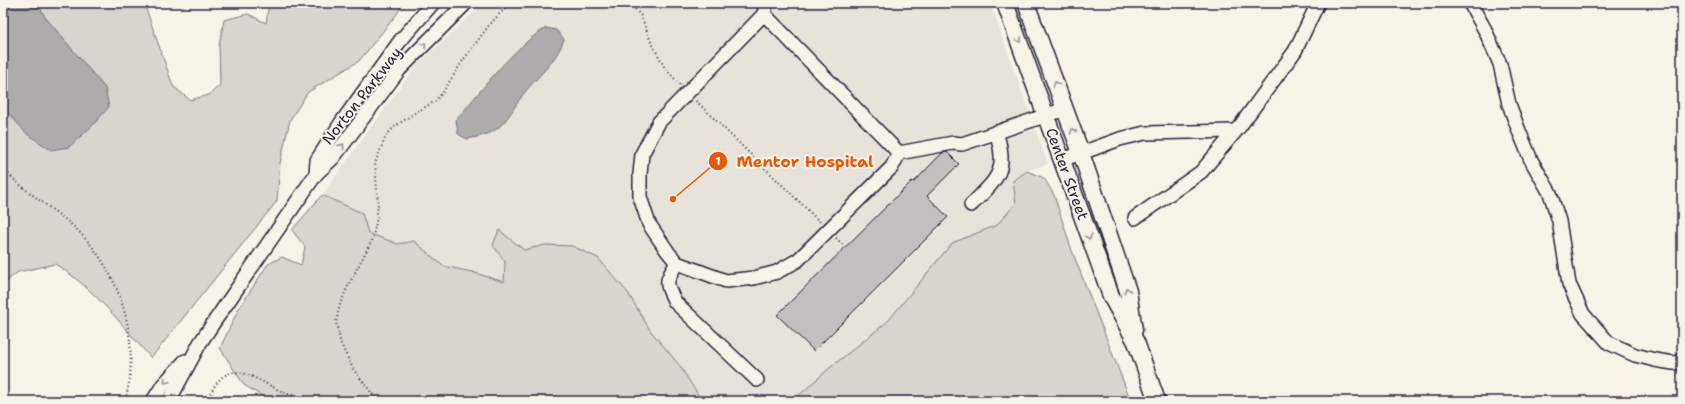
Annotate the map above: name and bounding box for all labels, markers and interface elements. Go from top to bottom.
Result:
one-way arrow [1014,36,1022,43]
one-way arrow [419,42,427,50]
street label: Norton Parkway [318,43,406,149]
one-way arrow [1052,81,1060,88]
street label: Center Street [1041,125,1093,223]
one-way arrow [1069,127,1077,134]
one-way arrow [338,143,345,150]
callout: Mentor Hospital [708,147,881,175]
text: Mentor Hospital [736,151,874,172]
text: 1 [715,153,721,169]
one-way arrow [1085,233,1093,240]
one-way arrow [1123,286,1132,293]
one-way arrow [164,377,171,384]

